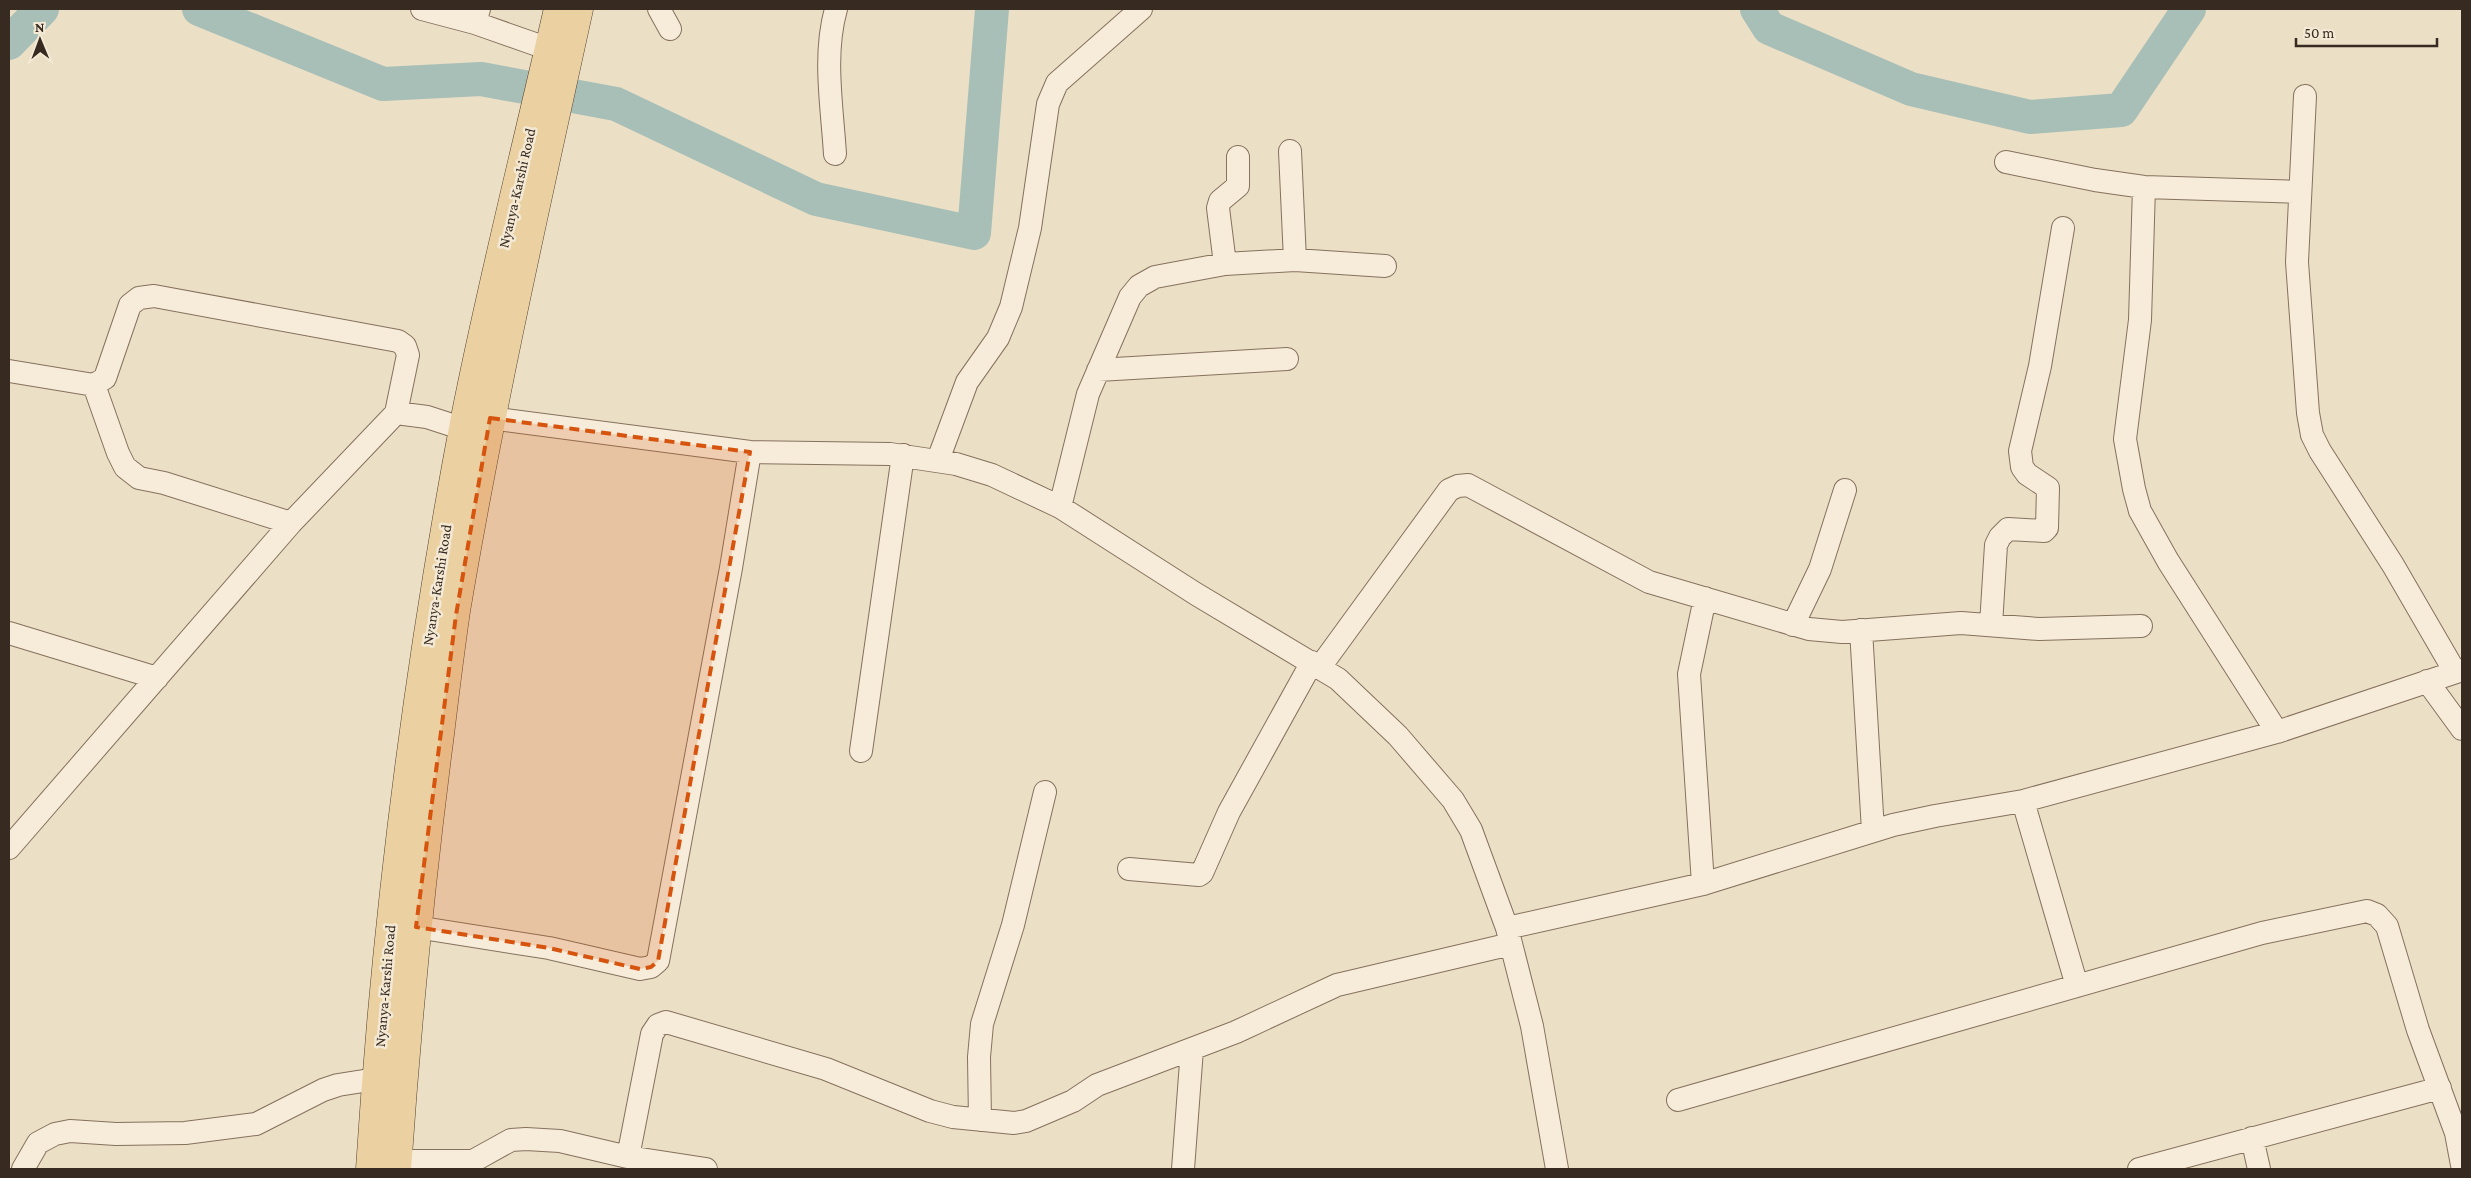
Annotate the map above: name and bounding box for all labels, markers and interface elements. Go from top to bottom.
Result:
north arrow [15,15,65,65]
scale bar [2296,15,2437,47]
text: N [35,19,45,35]
text: 50 m [2304,25,2334,41]
street label: Nyanya-Karshi Road [495,126,540,250]
street label: Nyanya-Karshi Road [420,523,455,647]
street label: Nyanya-Karshi Road [372,924,399,1048]

